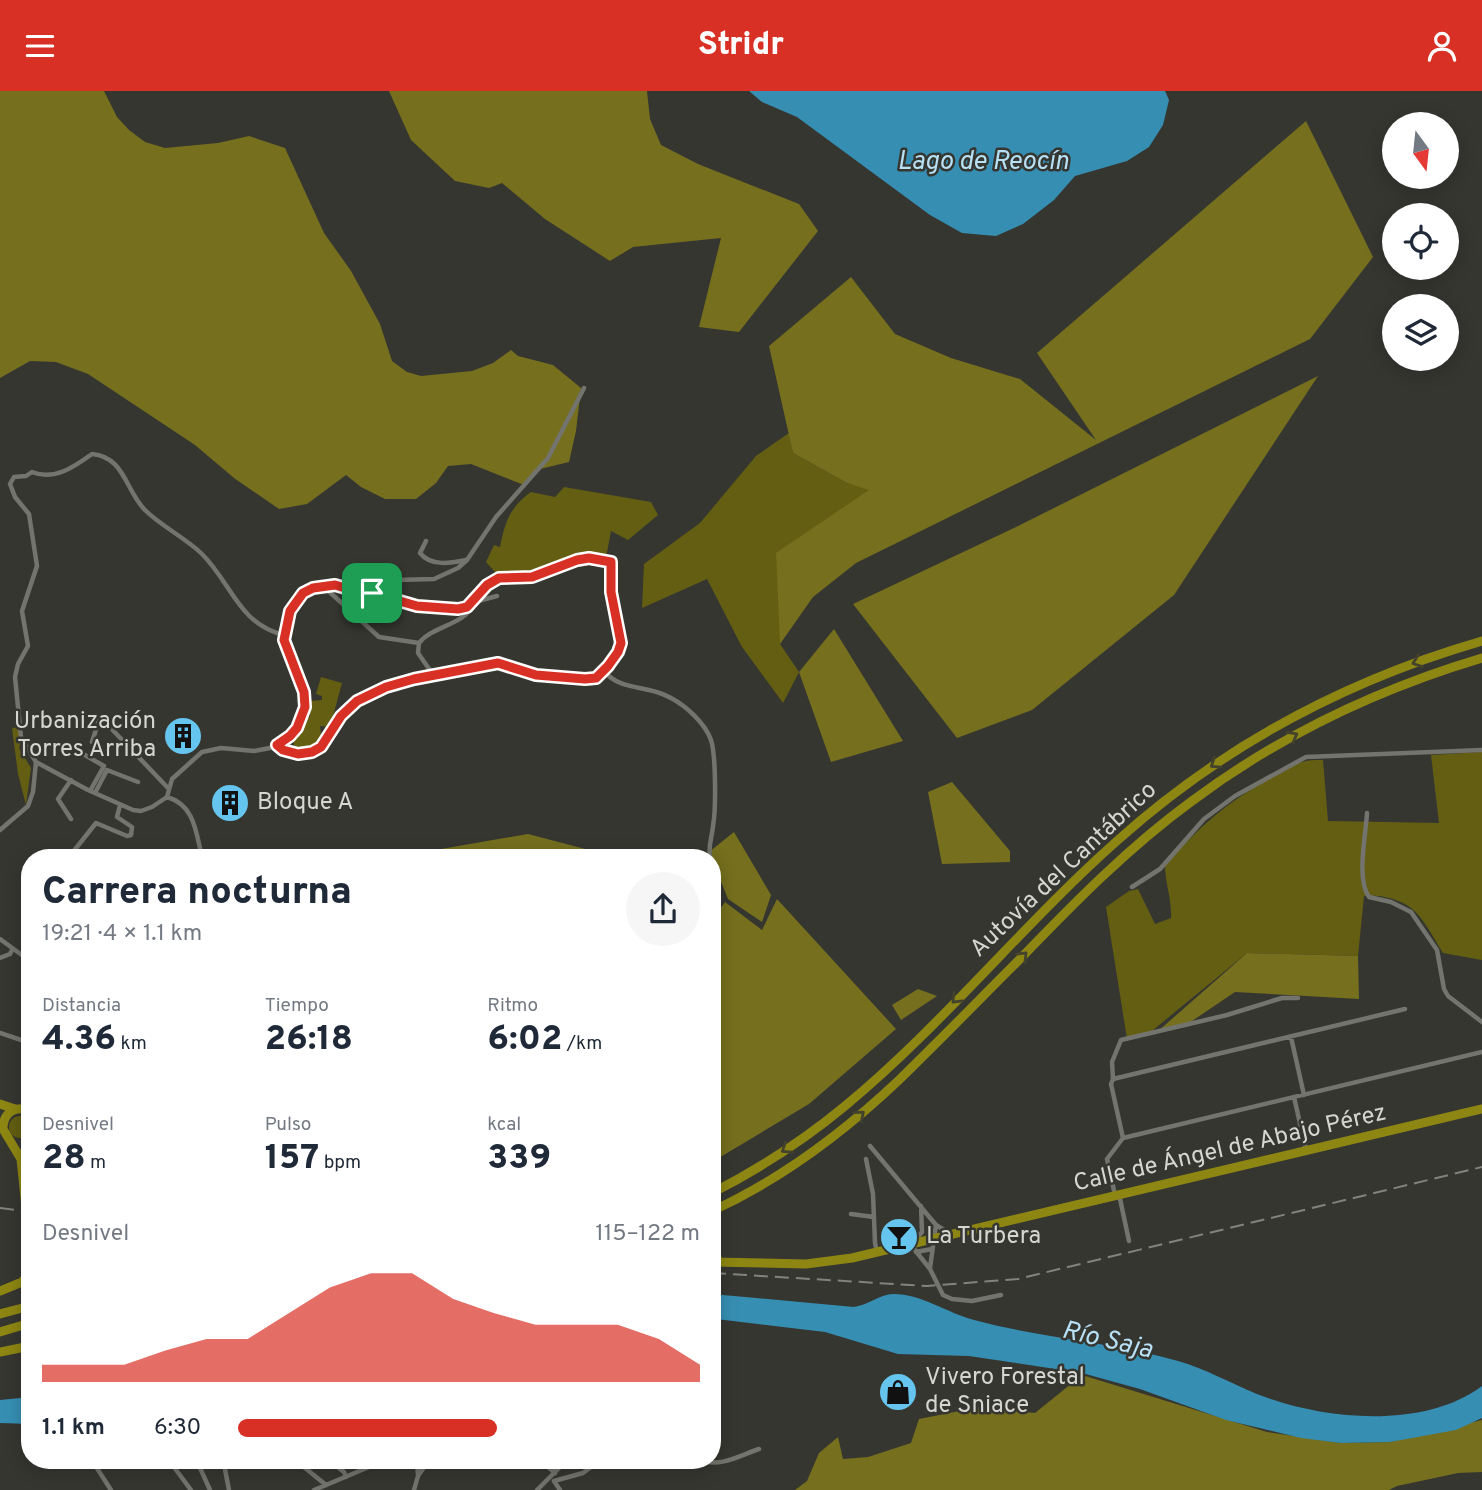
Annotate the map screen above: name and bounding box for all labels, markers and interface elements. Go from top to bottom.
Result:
text: Stridr [698,26,784,66]
icon: menu [21,27,59,65]
icon: person [1423,27,1461,65]
north arrow [1382,112,1460,189]
map controls [1382,112,1459,371]
water label: Lago de Reocín [897,146,1069,179]
button: locate [1382,203,1459,280]
button: layers [1382,294,1459,371]
pin [342,563,402,623]
icon: arrive [353,574,391,612]
one-way arrow [1411,653,1423,667]
place label: Urbanización Torres Arriba [14,707,156,765]
building icon: Urbanización Torres Arriba [162,715,204,757]
one-way arrow [1286,731,1298,744]
one-way arrow [1209,756,1222,769]
street label: Autovía del Cantábrico [964,776,1164,964]
building icon: Bloque A [209,782,251,824]
place label: Bloque A [257,788,354,818]
text: Carrera nocturna [42,869,352,918]
button: share [626,872,700,946]
text: 19:21 · 4 × 1.1 km [42,920,202,949]
one-way arrow [1014,951,1027,964]
one-way arrow [952,991,965,1004]
text: Distancia [42,994,121,1018]
text: Tiempo [265,994,329,1018]
text: Ritmo [487,994,538,1018]
text: 4.36 [42,1018,116,1062]
text: 26:18 [265,1018,353,1062]
text: 6:02 [487,1018,562,1062]
text: km [116,1032,147,1056]
text: /km [562,1032,602,1056]
street label: Calle de Ángel de Abajo Pérez [1070,1096,1389,1200]
one-way arrow [852,1111,865,1123]
text: Desnivel [42,1113,114,1137]
text: Pulso [265,1113,311,1137]
text: kcal [487,1113,521,1137]
text: 28 [42,1137,86,1181]
text: 157 [265,1137,319,1181]
text: 339 [487,1137,551,1181]
one-way arrow [781,1141,794,1154]
text: m [86,1151,106,1175]
text: bpm [319,1151,361,1175]
bar icon: La Turbera [878,1216,920,1258]
text: Desnivel [42,1220,129,1249]
text: 115–122 m [595,1220,700,1249]
place label: La Turbera [926,1222,1041,1252]
water label: Río Saja [1059,1315,1156,1368]
place label: Vivero Forestal de Sniace [925,1363,1085,1421]
shop icon: Vivero Forestal de Sniace [877,1371,919,1413]
text: 1.1 km [42,1414,105,1443]
text: 6:30 [154,1414,201,1443]

